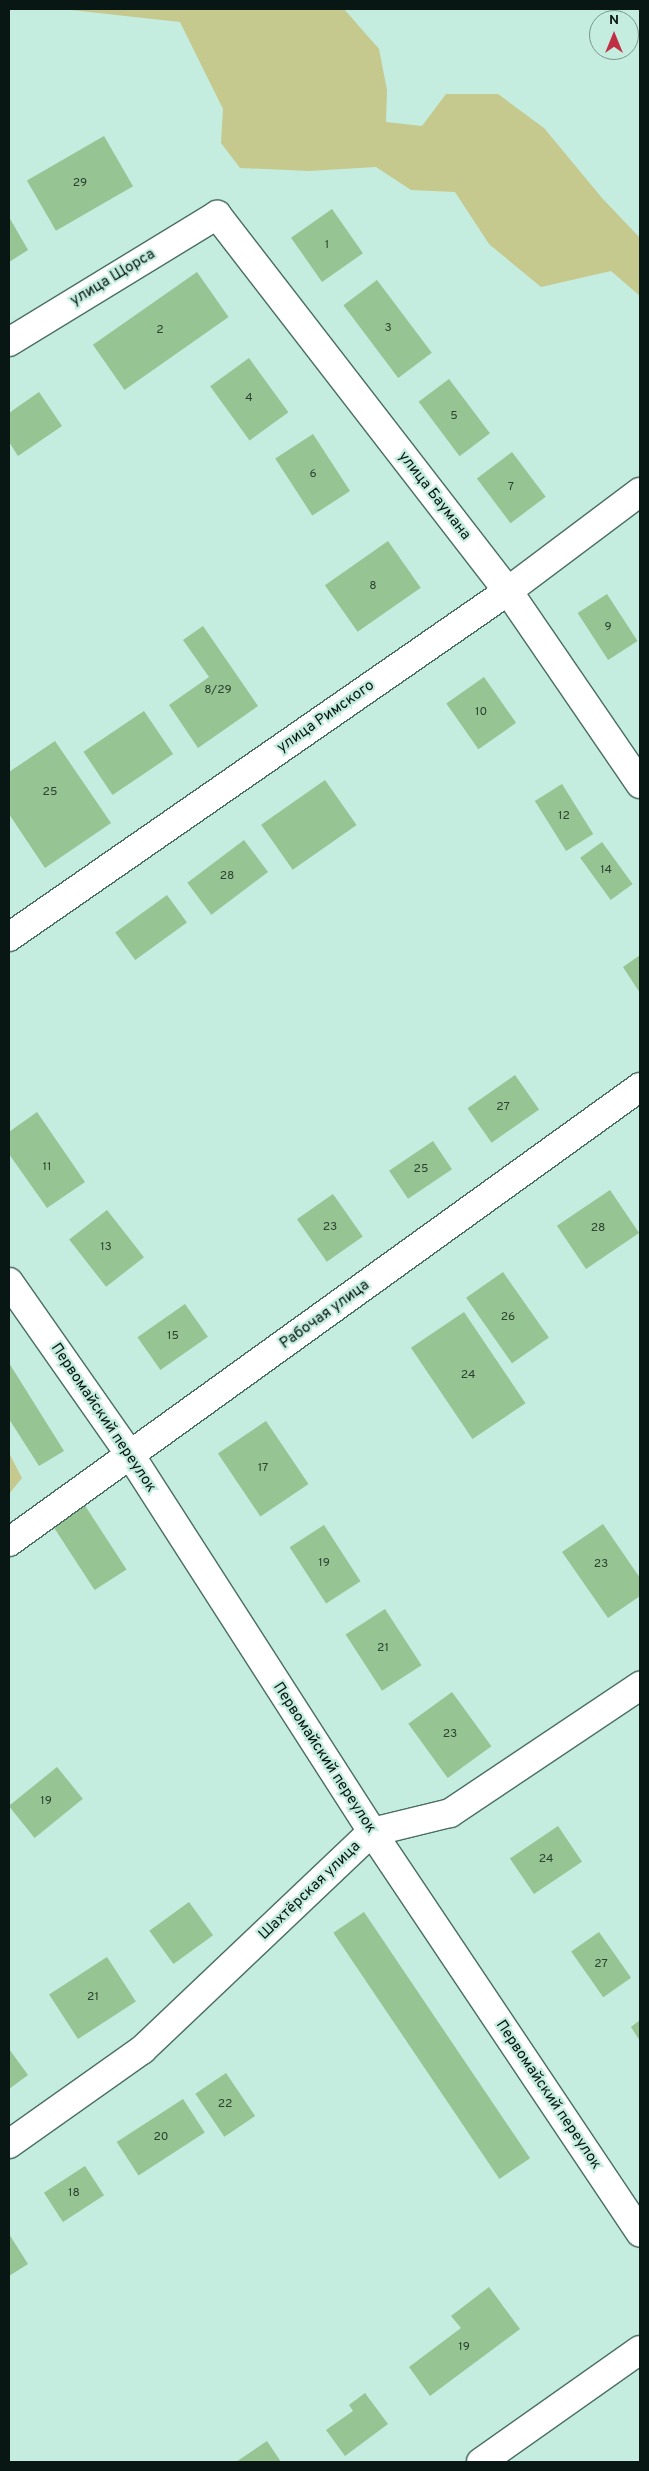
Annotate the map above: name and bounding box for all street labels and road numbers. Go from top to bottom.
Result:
street label: улица Щорса [67,246,159,310]
street label: улица Баумана [394,448,474,544]
street label: улица Римского [274,677,378,757]
street label: Рабочая улица [277,1277,373,1353]
street label: Первомайский переулок [46,1340,160,1496]
street label: Первомайский переулок [269,1679,379,1837]
street label: Шахтёрская улица [256,1838,364,1944]
street label: Первомайский переулок [491,2017,605,2173]

